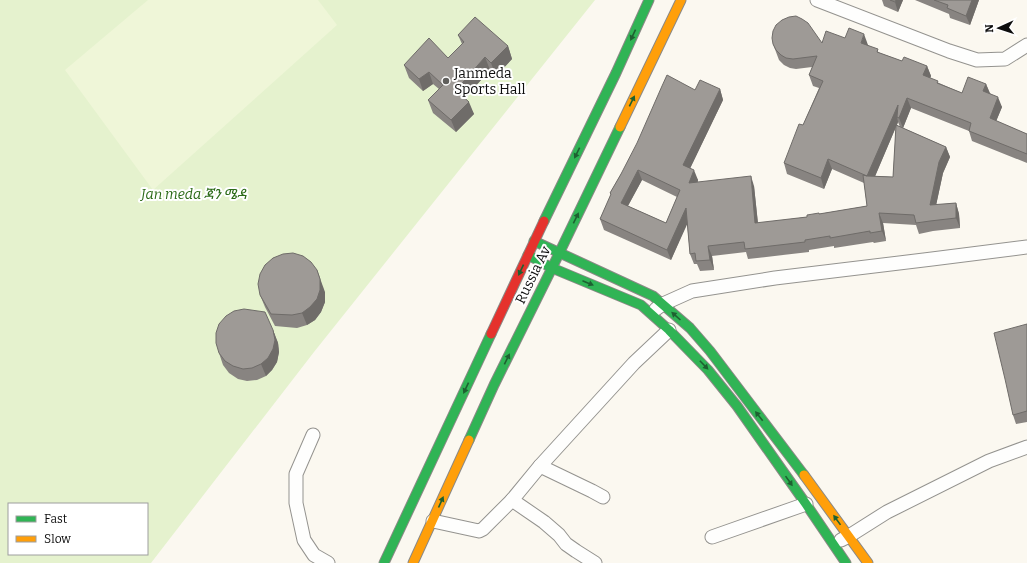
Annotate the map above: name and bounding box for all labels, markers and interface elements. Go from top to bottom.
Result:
north arrow [979,8,1019,48]
text: N [983,23,996,33]
one-way arrow [630,30,636,41]
place label: Janmeda Sports Hall [453,65,526,98]
marker: Janmeda Sports Hall [441,76,451,86]
one-way arrow [629,95,635,107]
one-way arrow [574,147,580,159]
park label: Jan meda ጃን ሜዳ [139,186,247,203]
one-way arrow [573,212,579,224]
street label: Russia Av [512,243,555,307]
one-way arrow [517,264,524,276]
one-way arrow [583,280,594,286]
one-way arrow [671,311,681,321]
one-way arrow [504,353,510,364]
one-way arrow [699,360,709,370]
one-way arrow [463,382,469,394]
one-way arrow [755,410,764,421]
one-way arrow [785,475,793,486]
one-way arrow [438,497,444,508]
legend [8,503,148,555]
text: Fast [44,512,68,526]
one-way arrow [833,514,841,525]
text: Slow [44,532,71,546]

